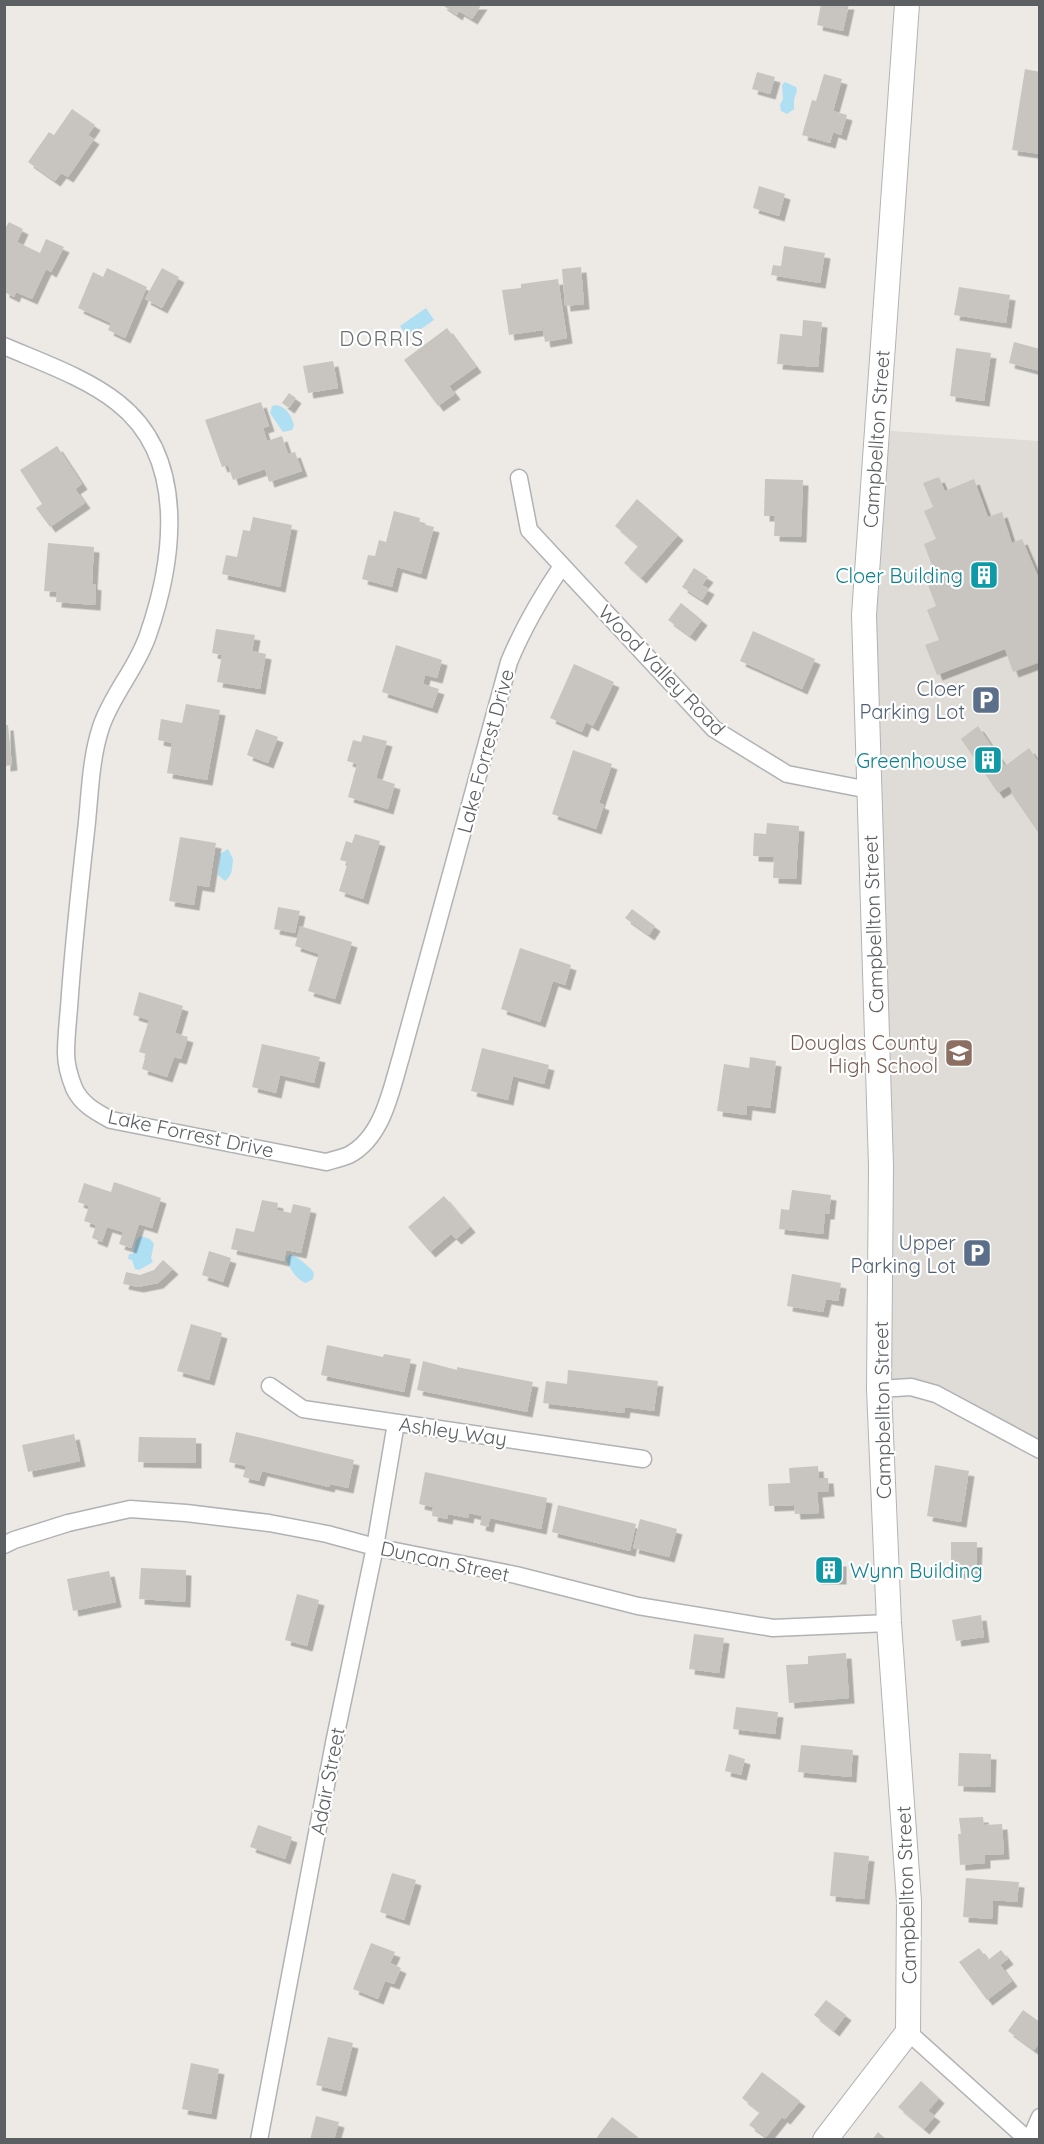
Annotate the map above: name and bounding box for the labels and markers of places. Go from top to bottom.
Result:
building icon: Cloer Building [968,559,1000,591]
place label: Cloer Building [835,563,963,588]
place label: Cloer Parking Lot [859,676,965,724]
parking icon: Cloer Parking Lot [970,684,1002,716]
building icon: Greenhouse [972,744,1004,776]
place label: Greenhouse [856,748,967,773]
place label: Douglas County High School [790,1030,938,1078]
school or university icon: Douglas County High School [943,1037,975,1069]
place label: Upper Parking Lot [850,1230,956,1278]
parking icon: Upper Parking Lot [961,1237,993,1269]
building icon: Wynn Building [813,1554,845,1586]
place label: Wynn Building [850,1558,983,1583]

